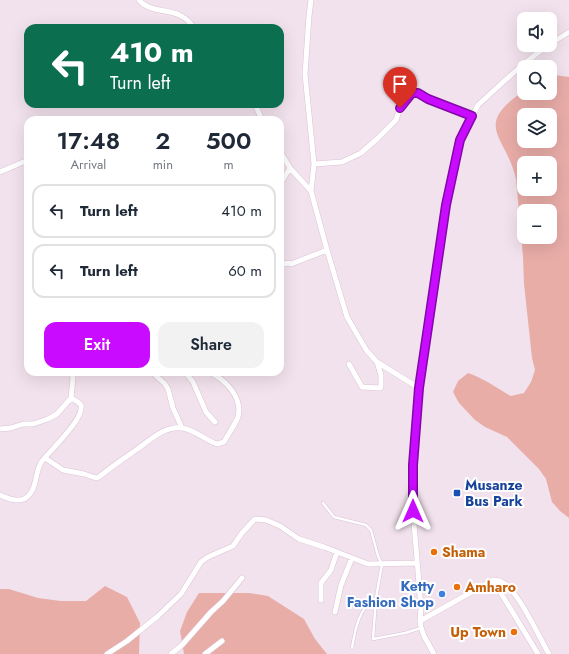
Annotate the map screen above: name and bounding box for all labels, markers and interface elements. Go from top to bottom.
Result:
map controls [517,12,557,244]
button: sound [517,12,557,52]
text: 410 m [110,32,194,73]
icon: left [44,40,96,92]
button: search [517,60,557,100]
pin [383,67,417,108]
text: Turn left [110,70,170,96]
icon: arrive [389,73,411,95]
button: layers [517,108,557,148]
text: 17:48 [57,123,120,158]
text: 2 [155,123,170,158]
text: 500 [206,123,251,158]
text: Arrival [70,155,106,174]
text: min [153,155,173,174]
text: m [223,155,234,174]
button: + [517,156,557,196]
icon: left [46,200,68,222]
text: Turn left [80,200,138,222]
text: 410 m [221,200,262,222]
button: − [517,204,557,244]
icon: left [46,260,68,282]
text: Turn left [80,260,138,282]
text: 60 m [228,260,262,282]
button: Exit [44,322,150,368]
button: Share [158,322,264,368]
place label: Musanze Bus Park [465,475,523,511]
marker: Musanze Bus Park [452,488,462,498]
position arrow [392,490,434,532]
place label: Shama [442,542,485,562]
marker: Shama [429,547,439,557]
place label: Ketty Fashion Shop [347,576,435,612]
place label: Amharo [464,577,516,597]
marker: Amharo [452,582,462,592]
marker: Ketty Fashion Shop [437,589,447,599]
place label: Up Town [450,622,506,642]
marker: Up Town [509,627,519,637]

